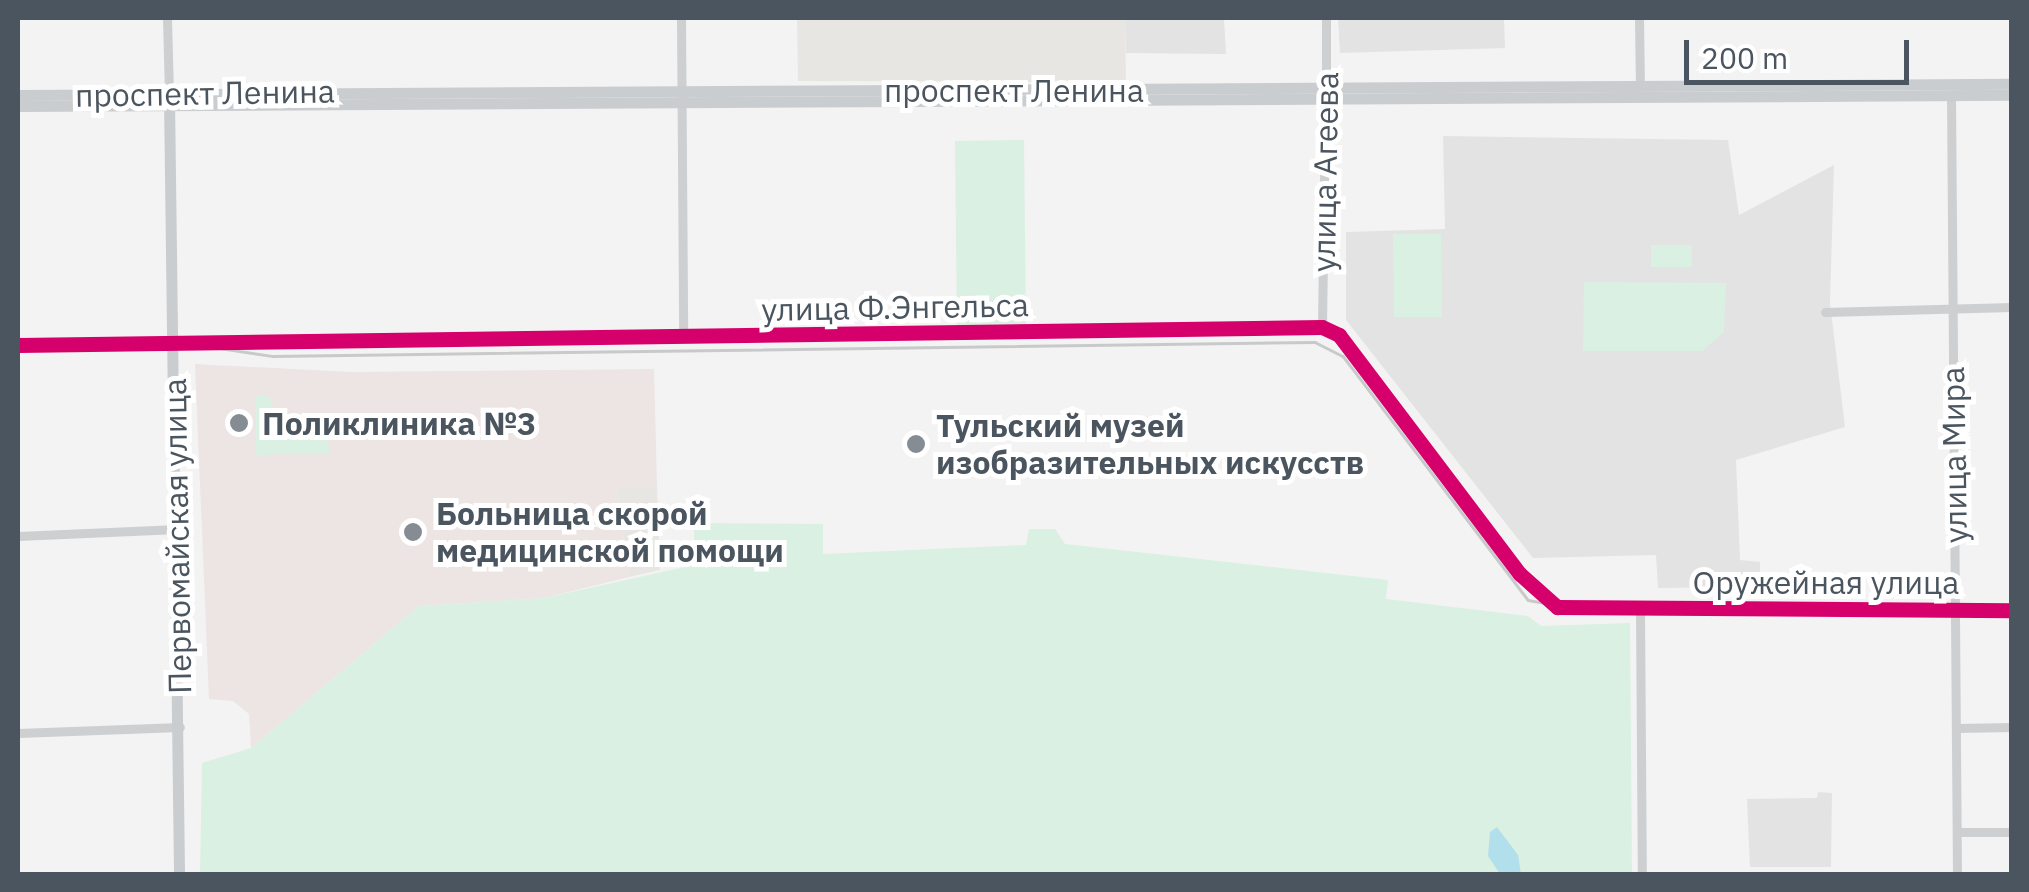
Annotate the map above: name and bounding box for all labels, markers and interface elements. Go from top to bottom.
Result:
scale bar [1689,20,1914,82]
text: 200 m [1701,38,1788,77]
street label: проспект Ленина [884,71,1144,109]
street label: проспект Ленина [75,72,335,114]
street label: улица Агеева [1304,72,1346,272]
street label: улица Ф.Энгельса [761,285,1029,329]
street label: улица Мира [1933,366,1975,544]
street label: Первомайская улица [155,378,199,694]
place label: Поликлиника №3 [262,404,536,442]
place label: Тульский музей изобразительных искусств [936,407,1364,482]
marker: Поликлиника №3 [226,410,252,436]
marker: Тульский музей изобразительных искусств [905,433,927,455]
place label: Больница скорой медицинской помощи [436,495,784,570]
marker: Больница скорой медицинской помощи [400,519,426,545]
street label: Оружейная улица [1693,563,1959,601]

